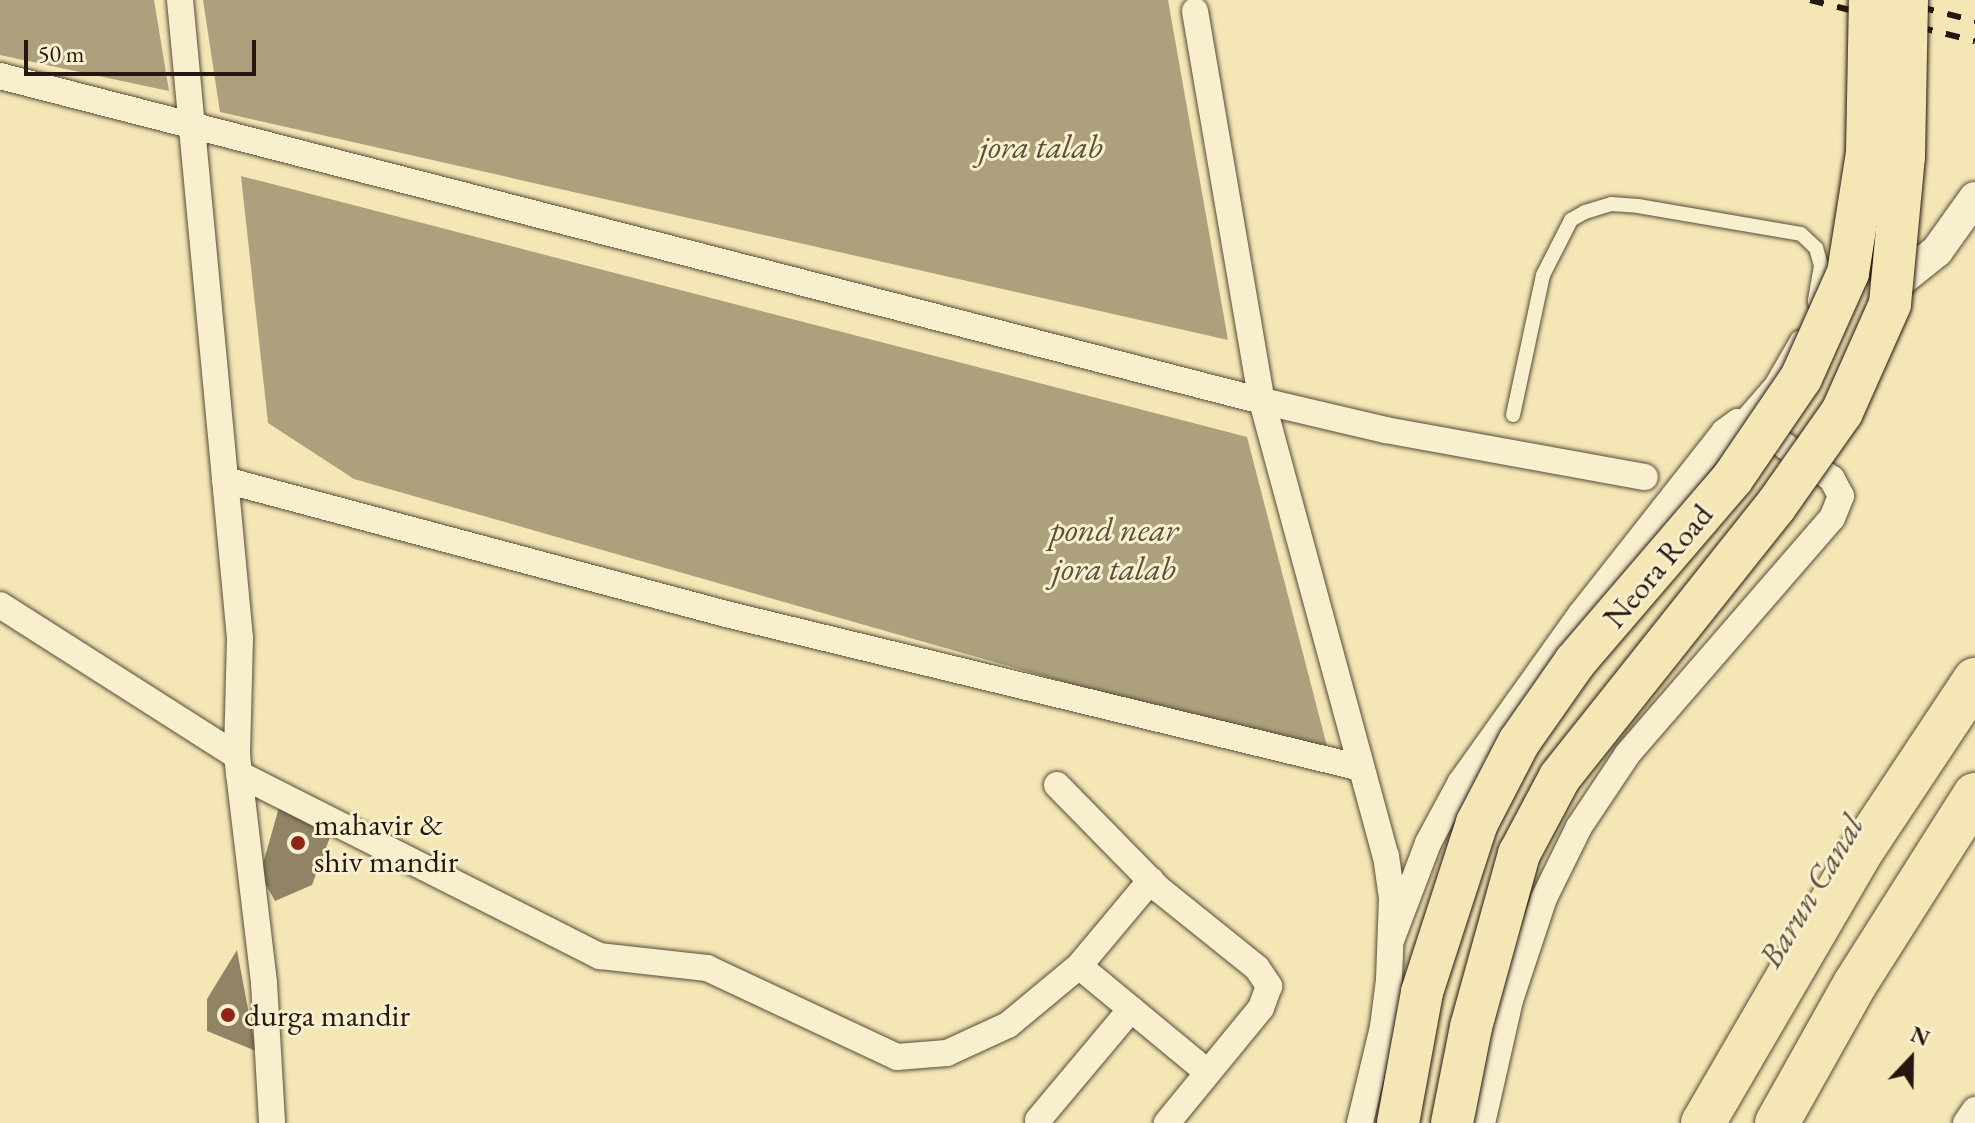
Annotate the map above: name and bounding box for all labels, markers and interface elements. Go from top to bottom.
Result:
scale bar [28,24,260,74]
text: 50 m [38,38,85,69]
water label: jora talab [979,127,1103,167]
street label: Neora Road [1595,496,1721,636]
water label: pond near jora talab [1050,509,1178,588]
place label: mahavir & shiv mandir [314,806,458,881]
water label: Barun Canal [1749,807,1873,975]
marker: mahavir & shiv mandir [289,834,307,852]
place label: durga mandir [244,996,410,1034]
marker: durga mandir [219,1006,237,1024]
north arrow [1871,1019,1951,1099]
text: N [1906,1020,1934,1053]

